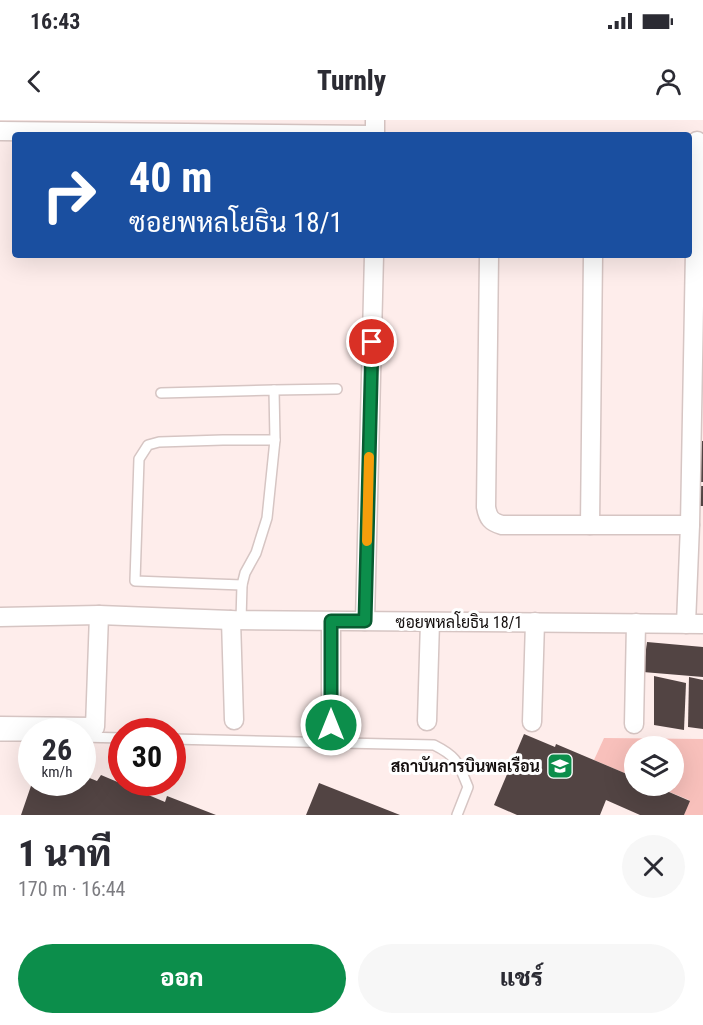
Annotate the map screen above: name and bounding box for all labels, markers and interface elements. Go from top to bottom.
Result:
text: 16:43 [30,9,81,34]
icon: back [18,65,51,98]
text: Turnly [317,65,386,97]
icon: person [652,65,685,98]
text: 40 m [129,153,212,202]
icon: right [30,156,108,234]
text: ซอยพหลโยธิน 18/1 [129,207,343,239]
pin [346,316,397,367]
icon: arrive [355,325,388,358]
street label: ซอยพหลโยธิน 18/1 [396,611,522,632]
position arrow [299,693,363,757]
speed limit sign: 30 [108,718,186,796]
text: 26 [42,732,72,767]
map controls [624,736,684,796]
button: layers [624,736,684,796]
school or university icon: สถาบันการบินพลเรือน [545,751,575,781]
place label: สถาบันการบินพลเรือน [391,756,540,776]
text: km/h [42,763,72,781]
text: 1 นาที [18,833,111,875]
button: close [622,835,685,898]
text: 170 m · 16:44 [18,877,125,901]
button: ออก [18,944,346,1013]
button: แชร์ [358,944,685,1013]

